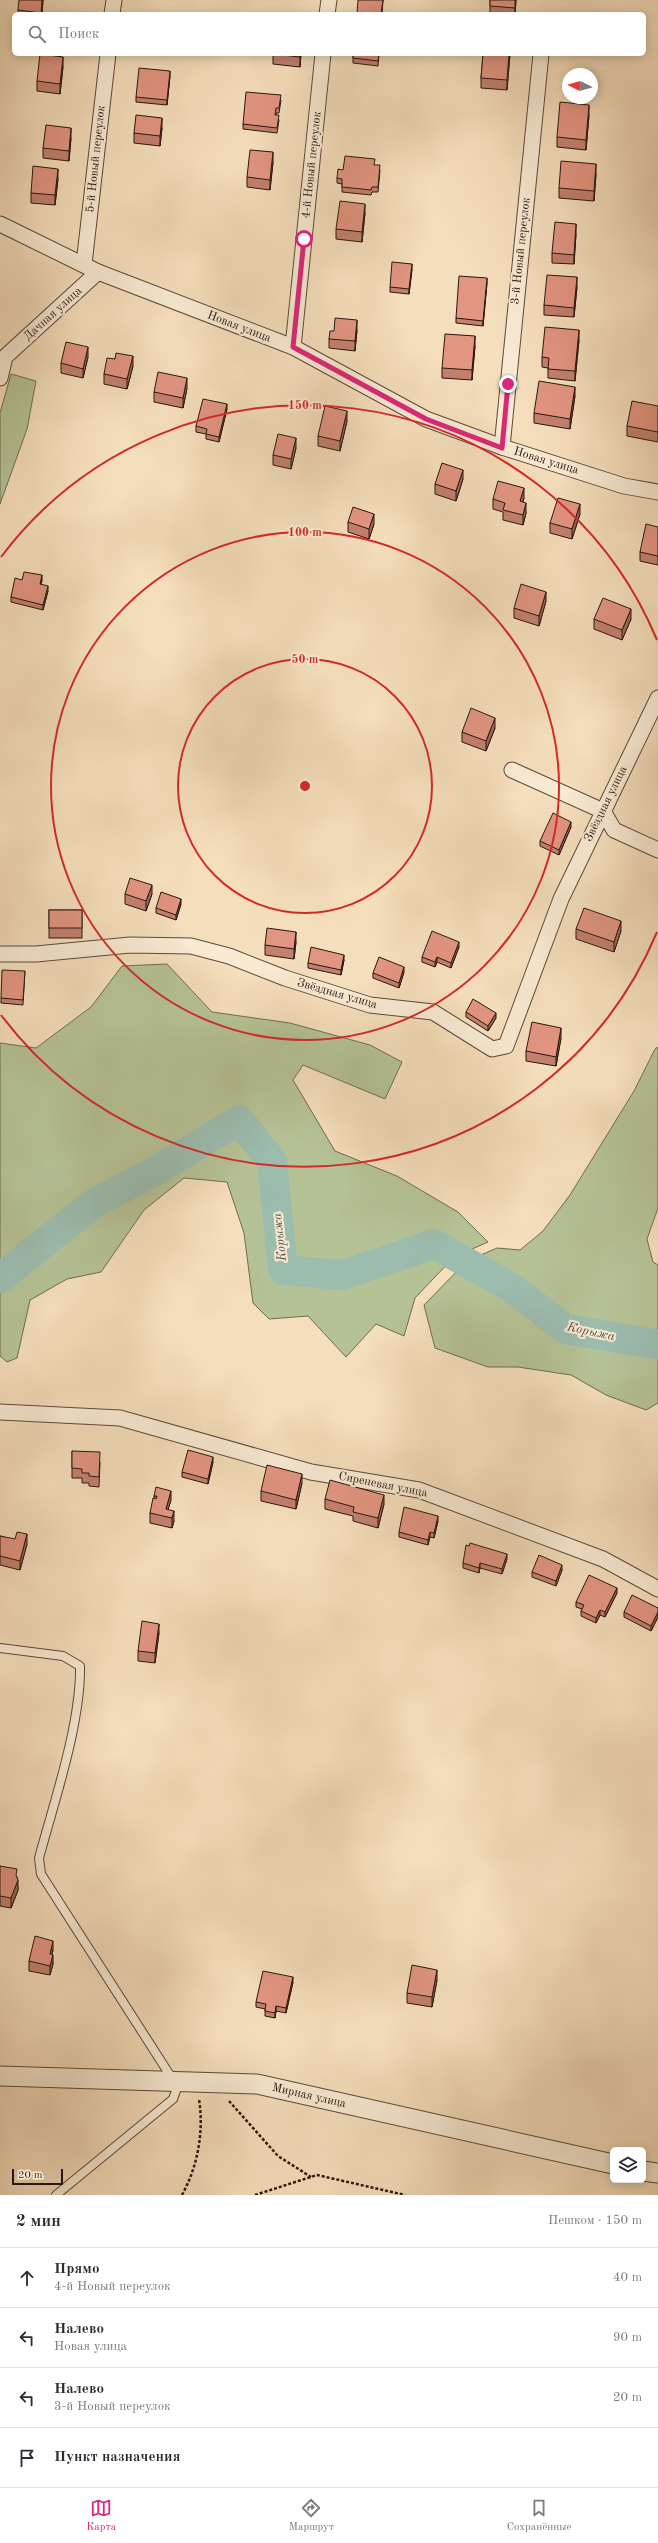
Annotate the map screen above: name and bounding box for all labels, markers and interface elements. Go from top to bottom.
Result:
search box [12,12,646,56]
icon: search [26,23,48,45]
text: Поиск [58,27,99,42]
north arrow [562,68,598,104]
street label: 5-й Новый переулок [83,105,108,213]
street label: 4-й Новый переулок [300,111,324,219]
street label: 3-й Новый переулок [509,197,533,305]
route start [295,230,313,248]
street label: Дачная улица [22,285,84,343]
street label: Новая улица [205,309,273,345]
route end [499,375,517,393]
text: 150 m [288,399,322,412]
street label: Новая улица [512,445,580,477]
text: 100 m [288,527,322,539]
text: 50 m [292,653,319,666]
street label: Звёздная улица [582,764,630,844]
centre of rings [298,779,312,793]
street label: Звёздная улица [296,977,378,1011]
water label: Корыжа [271,1212,289,1263]
water label: Корыжа [565,1320,616,1343]
street label: Сиреневая улица [338,1470,429,1500]
street label: Мирная улица [271,2082,347,2110]
map controls [610,2147,646,2183]
button: layers [610,2147,646,2183]
scale bar [12,2167,63,2186]
text: 20 m [18,2170,43,2181]
text: 2 мин [16,2213,61,2230]
text: Пешком · 150 m [548,2214,642,2227]
text: Прямо [54,2262,100,2277]
icon: ahead [16,2267,38,2289]
text: 40 m [613,2271,642,2284]
text: 4-й Новый переулок [54,2280,171,2293]
text: Налево [54,2322,104,2337]
icon: left [16,2327,38,2349]
text: 90 m [613,2331,642,2344]
text: Новая улица [54,2340,127,2353]
text: Налево [54,2382,104,2397]
icon: left [16,2387,38,2409]
text: 20 m [613,2391,642,2404]
text: 3-й Новый переулок [54,2400,171,2413]
icon: arrive [16,2447,38,2469]
text: Пункт назначения [54,2450,181,2465]
tab: Карта [86,2497,116,2535]
tab: Маршрут [289,2497,334,2535]
tab: Сохранённые [507,2497,572,2535]

